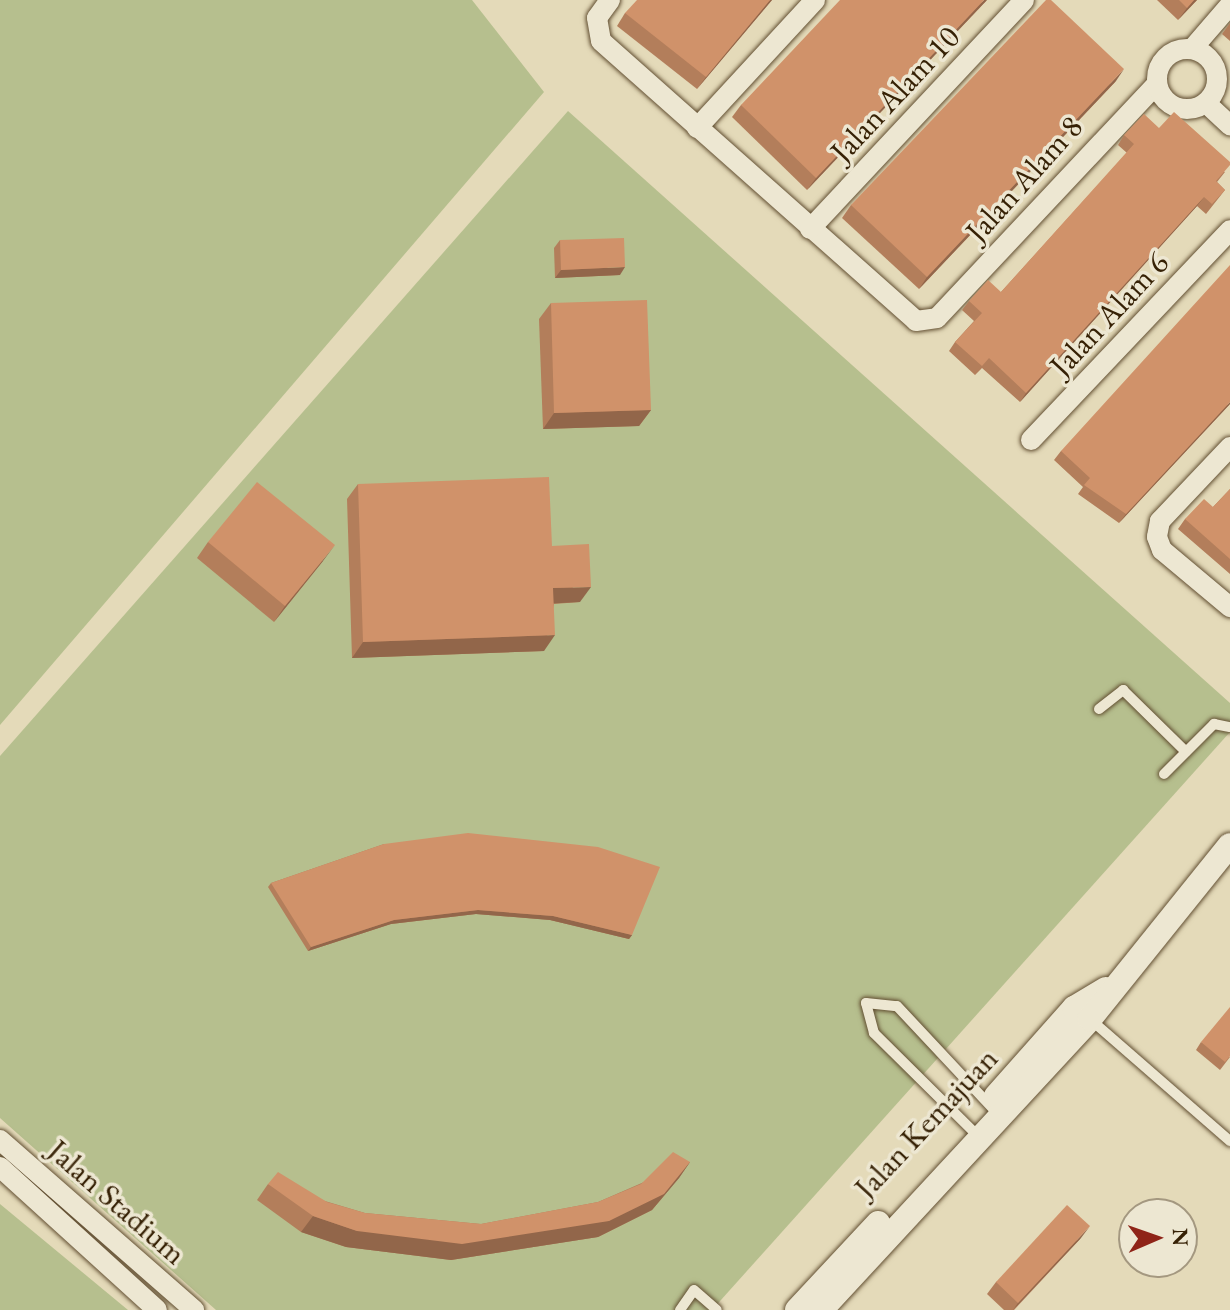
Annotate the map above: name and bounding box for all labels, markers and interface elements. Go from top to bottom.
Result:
street label: Jalan Alam 10 [822,18,968,170]
street label: Jalan Alam 8 [957,108,1091,250]
street label: Jalan Alam 6 [1042,244,1176,384]
street label: Jalan Kemajuan [846,1039,1006,1207]
street label: Jalan Stadium [40,1131,194,1273]
north arrow [1118,1198,1198,1278]
text: N [1166,1228,1195,1247]

